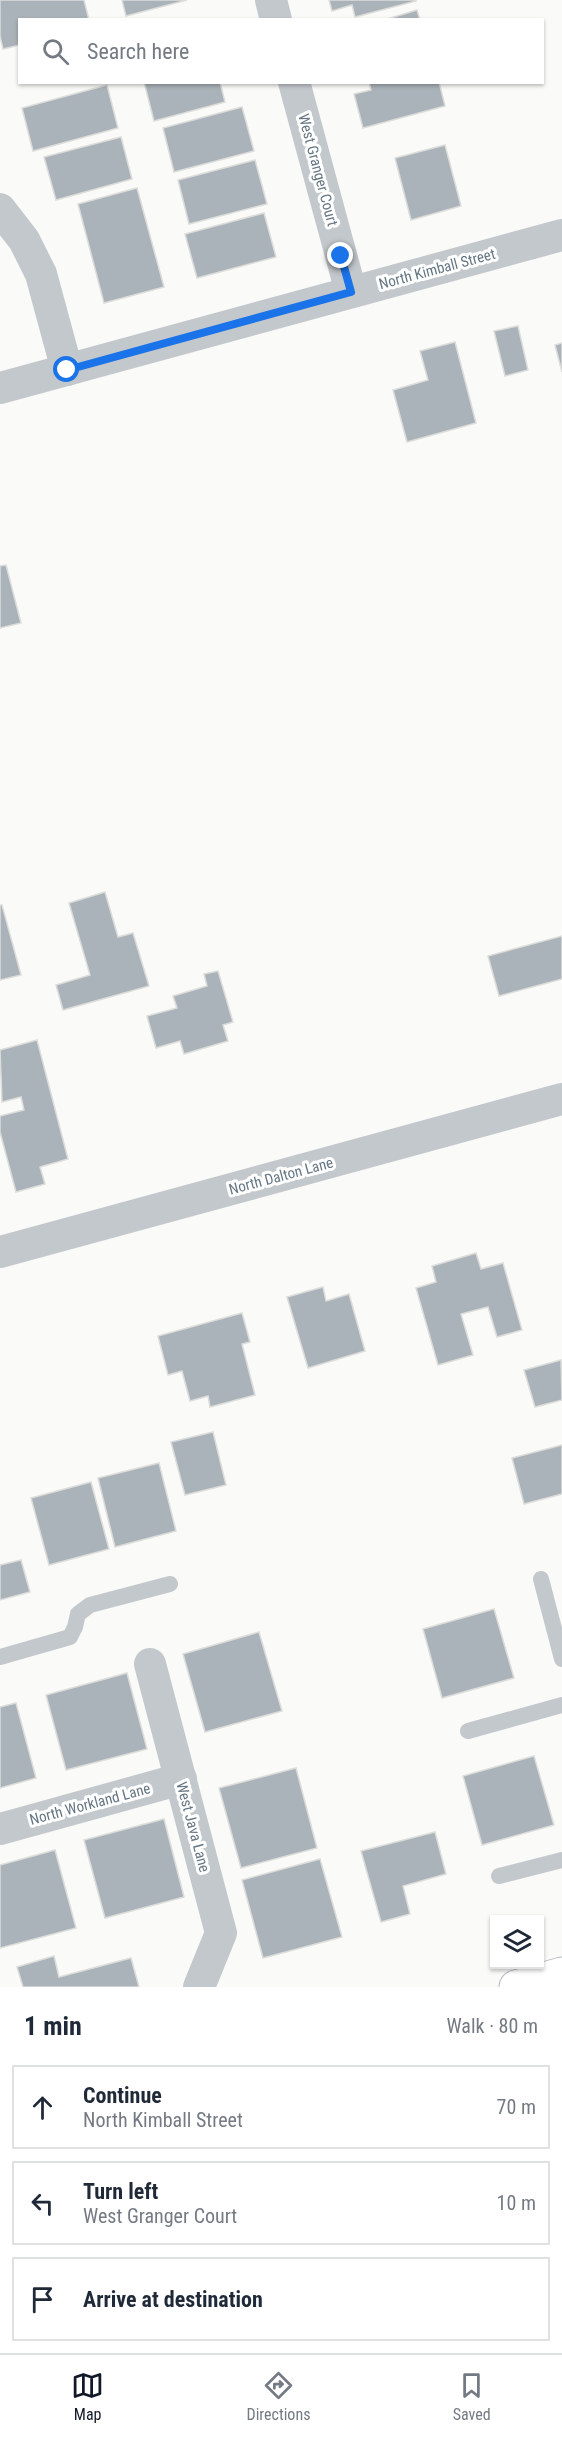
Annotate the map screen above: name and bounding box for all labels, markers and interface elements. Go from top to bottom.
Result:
search box [18,18,544,84]
icon: search [39,35,72,68]
text: Search here [87,39,189,64]
street label: West Granger Court [294,112,342,228]
route end [327,242,353,268]
street label: North Kimball Street [377,245,497,293]
route start [53,356,79,382]
street label: North Dalton Lane [227,1153,335,1199]
street label: North Workland Lane [28,1779,152,1829]
street label: West Java Lane [172,1780,214,1874]
map controls [490,1915,544,1969]
button: layers [490,1915,544,1969]
text: 1 min [24,2011,82,2041]
text: Walk · 80 m [446,2014,538,2038]
text: Continue [83,2083,162,2108]
icon: ahead [26,2091,59,2124]
text: 70 m [497,2095,536,2119]
text: North Kimball Street [83,2108,243,2132]
text: Turn left [83,2179,158,2204]
icon: left [26,2187,59,2220]
text: 10 m [497,2191,536,2215]
text: West Granger Court [83,2204,237,2228]
icon: arrive [26,2283,59,2316]
text: Arrive at destination [83,2287,263,2312]
tab: Map [71,2369,104,2424]
tab: Directions [247,2369,310,2424]
tab: Saved [453,2369,491,2424]

